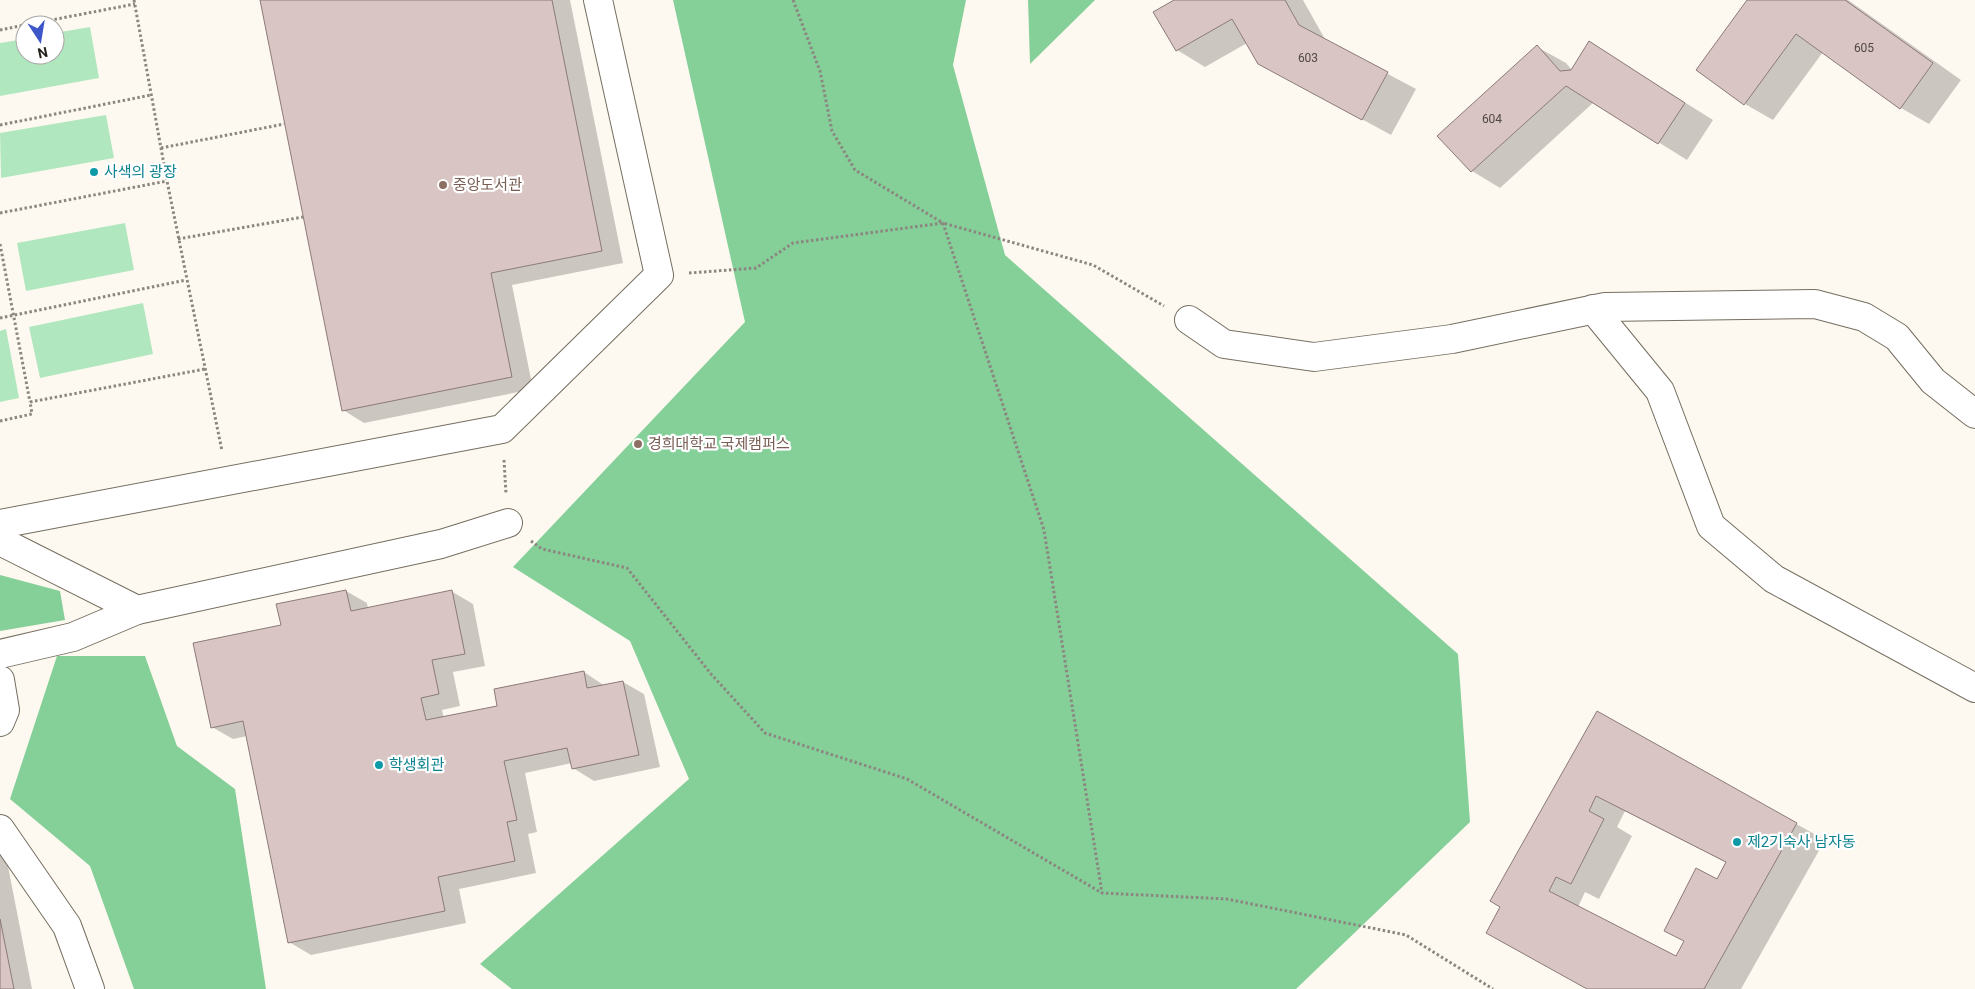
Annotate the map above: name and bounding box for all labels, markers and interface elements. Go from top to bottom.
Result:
north arrow [15,15,65,65]
house number: 605 [1854,41,1874,55]
text: N [36,44,49,62]
house number: 603 [1298,51,1318,65]
house number: 604 [1482,112,1502,126]
place label: 사색의 광장 [104,163,177,181]
marker: 사색의 광장 [88,166,100,178]
place label: 중앙도서관 [453,176,522,194]
marker: 중앙도서관 [437,179,449,191]
place label: 경희대학교 국제캠퍼스 [648,435,790,453]
marker: 경희대학교 국제캠퍼스 [632,438,644,450]
place label: 학생회관 [389,756,444,774]
marker: 학생회관 [373,759,385,771]
place label: 제2기숙사 남자동 [1747,833,1856,851]
marker: 제2기숙사 남자동 [1731,836,1743,848]

